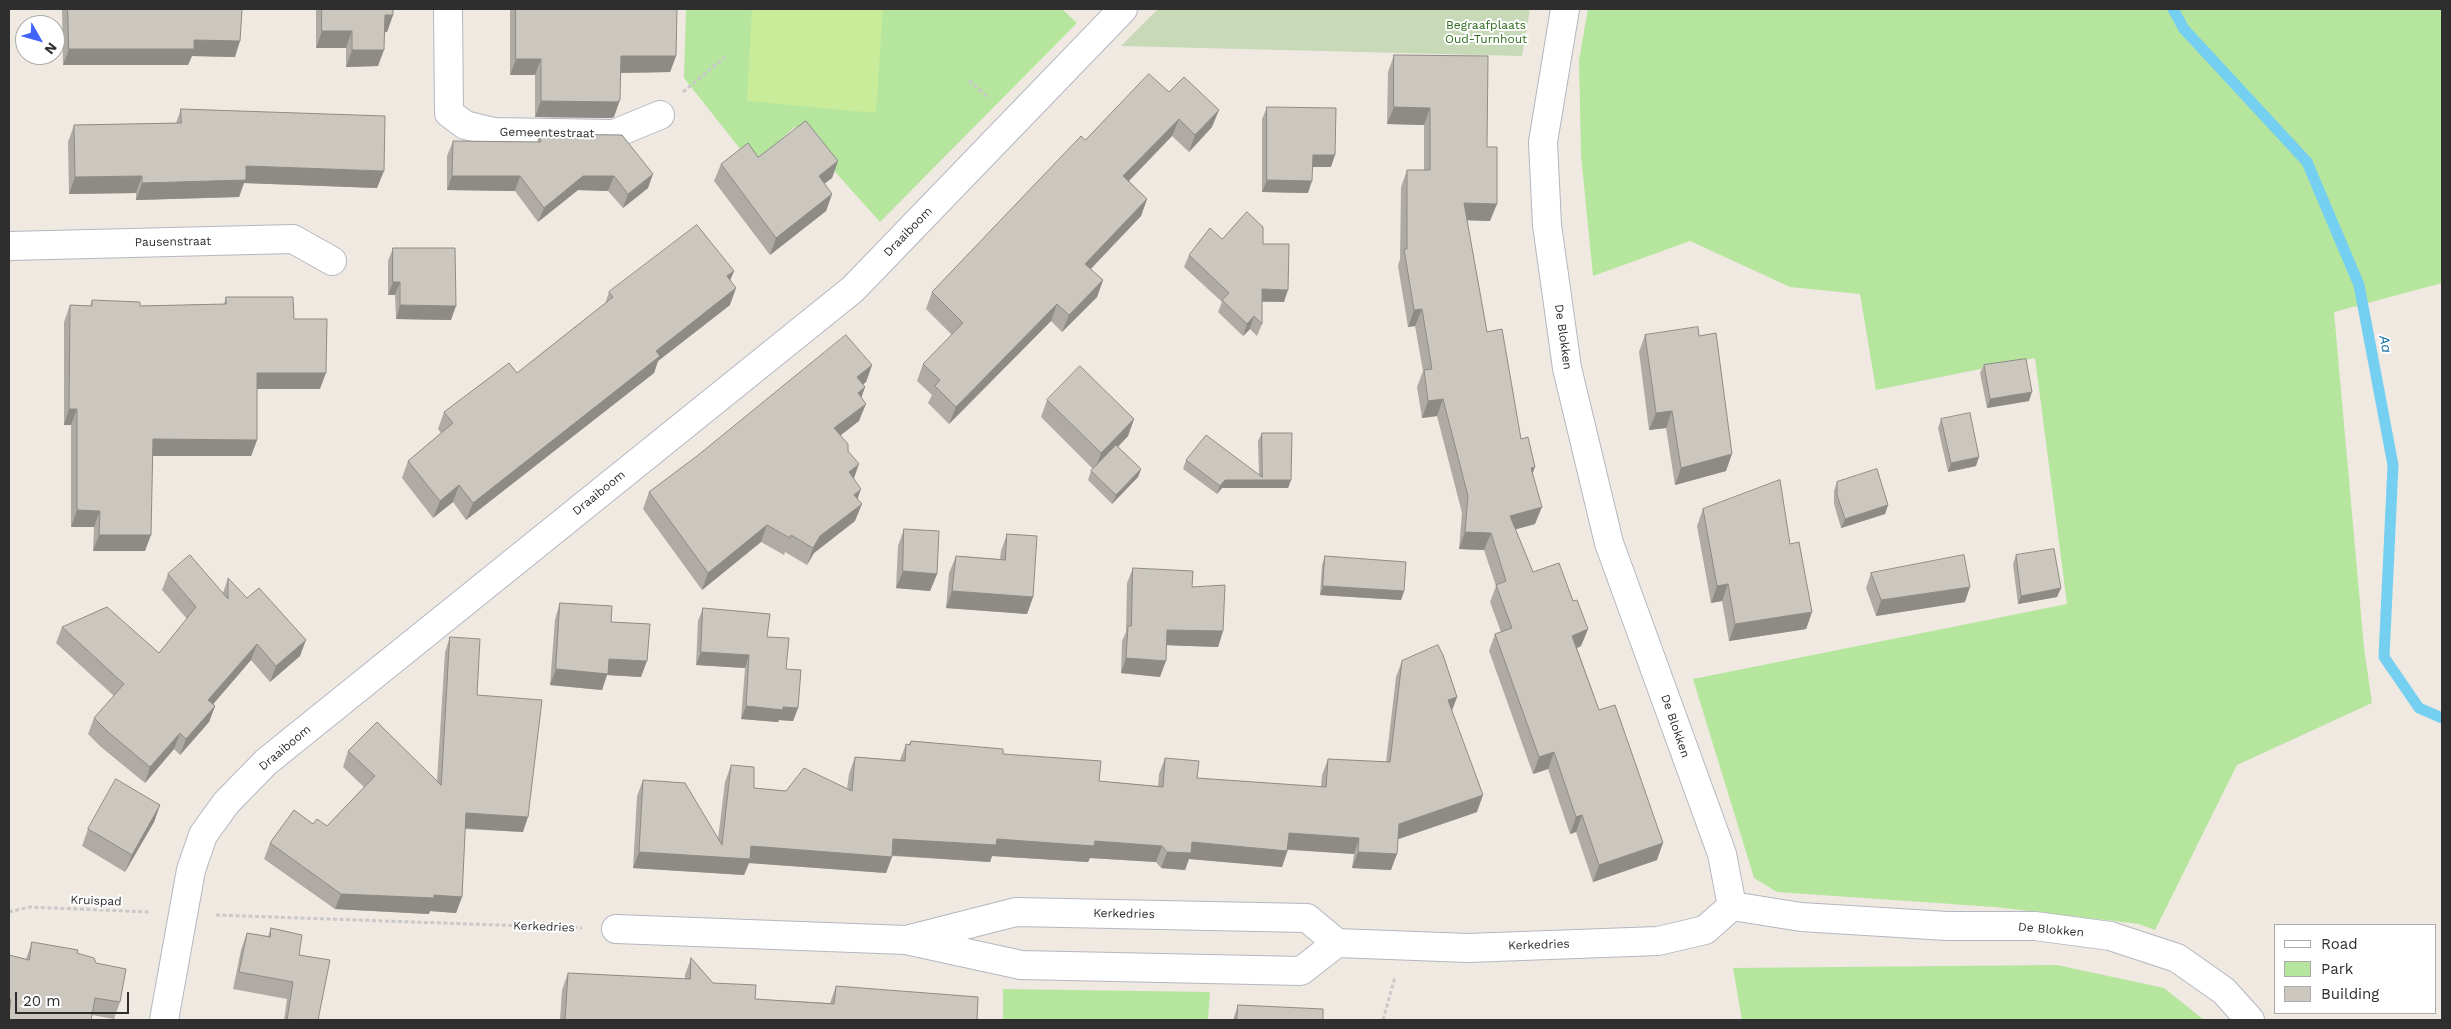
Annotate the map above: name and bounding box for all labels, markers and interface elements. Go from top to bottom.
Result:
north arrow [15,15,65,65]
park label: Begraafplaats Oud-Turnhout [1445,18,1527,46]
text: N [42,40,61,58]
street label: Gemeentestraat [500,125,594,141]
street label: Draaiboom [881,204,935,260]
street label: Pausenstraat [135,234,211,250]
street label: De Blokken [1551,303,1575,371]
water label: Aa [2375,334,2395,354]
street label: Draaiboom [570,467,628,519]
street label: De Blokken [1657,692,1693,760]
street label: Draaiboom [256,722,314,774]
street label: Kruispad [70,893,122,909]
street label: Kerkedries [1093,906,1155,922]
street label: Kerkedries [513,919,575,935]
street label: De Blokken [2017,920,2085,940]
legend [2274,924,2436,1014]
text: Road [2321,935,2358,953]
street label: Kerkedries [1508,937,1570,953]
text: Park [2321,960,2353,978]
scale bar [18,982,131,1014]
text: Building [2321,985,2379,1003]
text: 20 m [23,992,61,1010]

